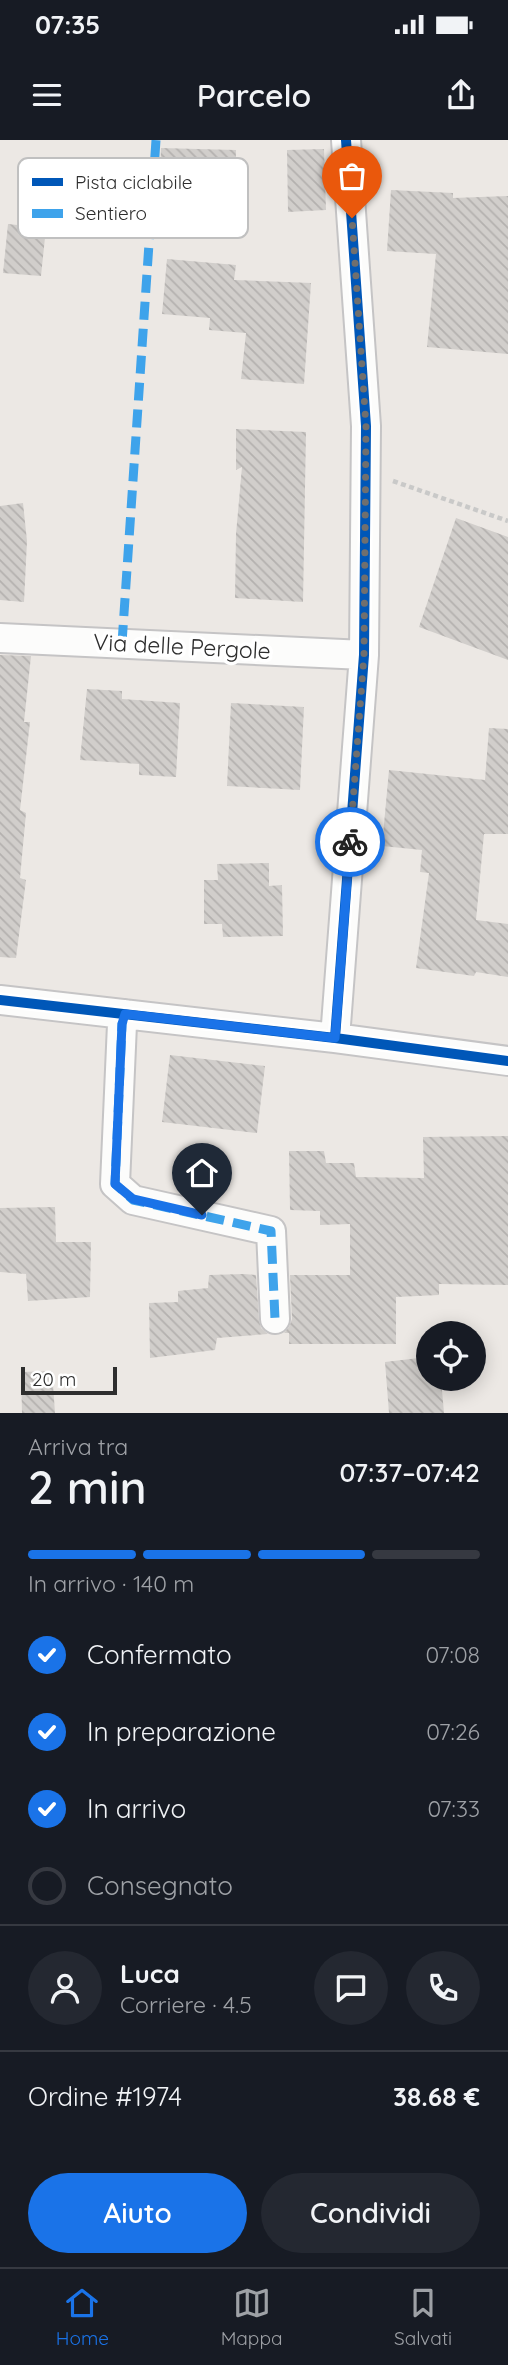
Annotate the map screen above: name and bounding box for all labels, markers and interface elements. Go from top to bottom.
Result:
text: 07:35 [35,8,100,41]
text: Parcelo [197,75,311,115]
icon: menu [28,76,66,114]
icon: share [442,76,480,114]
pin [322,146,382,218]
icon: bag [333,157,371,195]
legend [18,158,248,238]
text: Pista ciclabile [75,170,193,194]
text: Sentiero [75,201,147,225]
street label: Via delle Pergole [92,627,272,665]
courier [315,807,385,877]
icon: bike [331,823,369,861]
pin [172,1143,232,1215]
icon: home [183,1154,221,1192]
map controls [416,1321,486,1391]
button: locate [416,1321,486,1391]
scale bar [21,1364,117,1396]
text: 20 m [32,1367,76,1391]
text: Arriva tra [28,1432,128,1461]
text: 07:37–07:42 [339,1456,480,1489]
text: 2 min [28,1458,147,1516]
text: In arrivo · 140 m [28,1569,194,1598]
icon: check [28,1636,66,1674]
text: Confermato [87,1638,232,1671]
text: 07:08 [425,1640,480,1669]
icon: check [28,1713,66,1751]
text: In preparazione [87,1715,276,1748]
text: 07:26 [426,1717,480,1746]
icon: check [28,1790,66,1828]
text: In arrivo [87,1792,186,1825]
text: 07:33 [427,1794,480,1823]
text: Consegnato [87,1869,233,1902]
button: person [28,1951,102,2025]
button: chat [314,1951,388,2025]
button: phone [406,1951,480,2025]
text: Luca [120,1957,180,1990]
text: Corriere · 4.5 [120,1990,252,2019]
text: Ordine #1974 [28,2080,182,2113]
text: 38.68 € [393,2080,480,2113]
button: Aiuto [28,2173,247,2253]
button: Condividi [261,2173,480,2253]
tab: Home [56,2284,109,2350]
tab: Mappa [221,2284,282,2350]
tab: Salvati [394,2284,452,2350]

